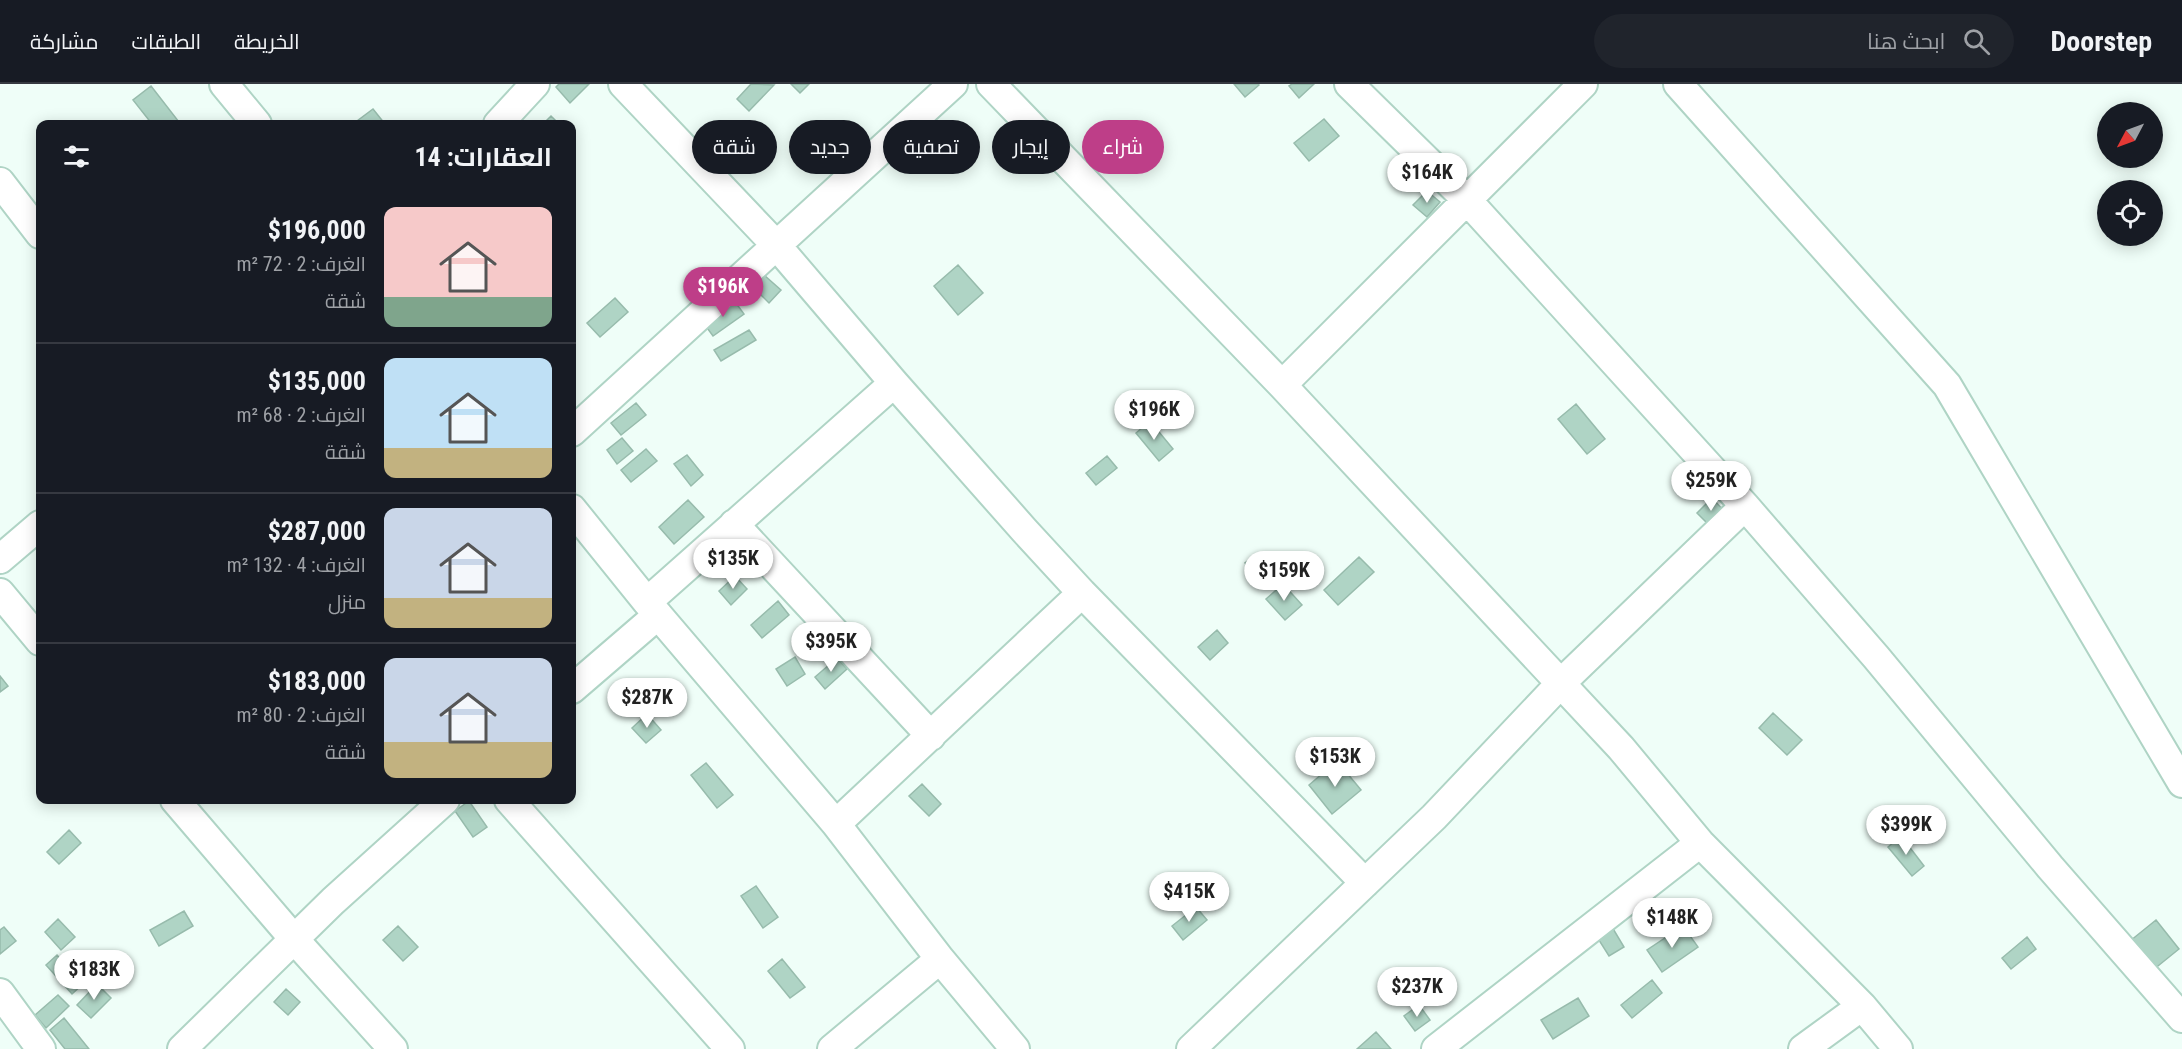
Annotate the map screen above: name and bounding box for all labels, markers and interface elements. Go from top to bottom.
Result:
search box [1594,14,2014,68]
icon: search [1960,25,1993,58]
text: Doorstep [2050,25,2152,58]
text: ابحث هنا [1867,29,1945,54]
text: مشاركة [30,30,99,54]
text: الطبقات [132,30,201,54]
text: الخريطة [234,30,300,54]
north arrow [2097,102,2163,168]
map controls [2097,102,2163,246]
chip: شقة [692,120,777,174]
chip: جديد [789,120,871,174]
chip: تصفية [883,120,980,174]
chip: إيجار [992,120,1070,174]
chip: شراء [1082,120,1164,174]
icon: filters [60,140,93,173]
text: العقارات: 14 [414,142,552,172]
pin: $164K [1385,153,1469,204]
text: $164K [1401,160,1453,184]
button: locate [2097,180,2163,246]
text: $196,000 [268,215,366,245]
icon: home [432,231,504,303]
text: الغرف: 2 · 72 m² [237,252,366,276]
pin: $196K [681,267,765,318]
text: $196K [697,274,749,298]
text: شقة [325,289,366,313]
text: $135,000 [268,366,366,396]
icon: home [432,382,504,454]
pin: $196K [1112,390,1196,441]
text: $196K [1128,397,1180,421]
text: الغرف: 2 · 68 m² [237,403,366,427]
text: شقة [325,440,366,464]
pin: $259K [1669,461,1753,512]
text: $259K [1685,468,1737,492]
text: $287,000 [268,516,366,546]
icon: home [432,532,504,604]
pin: $135K [691,539,775,590]
text: $135K [707,546,759,570]
pin: $159K [1242,551,1326,602]
text: الغرف: 4 · 132 m² [227,553,366,577]
text: $159K [1258,558,1310,582]
text: منزل [328,590,366,614]
pin: $395K [789,622,873,673]
text: $395K [805,629,857,653]
text: $183,000 [268,666,366,696]
pin: $287K [605,678,689,729]
icon: home [432,682,504,754]
text: $287K [621,685,673,709]
text: الغرف: 2 · 80 m² [237,703,366,727]
pin: $153K [1293,737,1377,788]
text: شقة [325,740,366,764]
text: $153K [1309,744,1361,768]
pin: $399K [1864,805,1948,856]
text: $399K [1880,812,1932,836]
pin: $415K [1147,872,1231,923]
text: $415K [1163,879,1215,903]
pin: $148K [1630,898,1714,949]
text: $148K [1646,905,1698,929]
pin: $183K [52,950,136,1001]
text: $183K [68,957,120,981]
pin: $237K [1375,967,1459,1018]
text: $237K [1391,974,1443,998]

